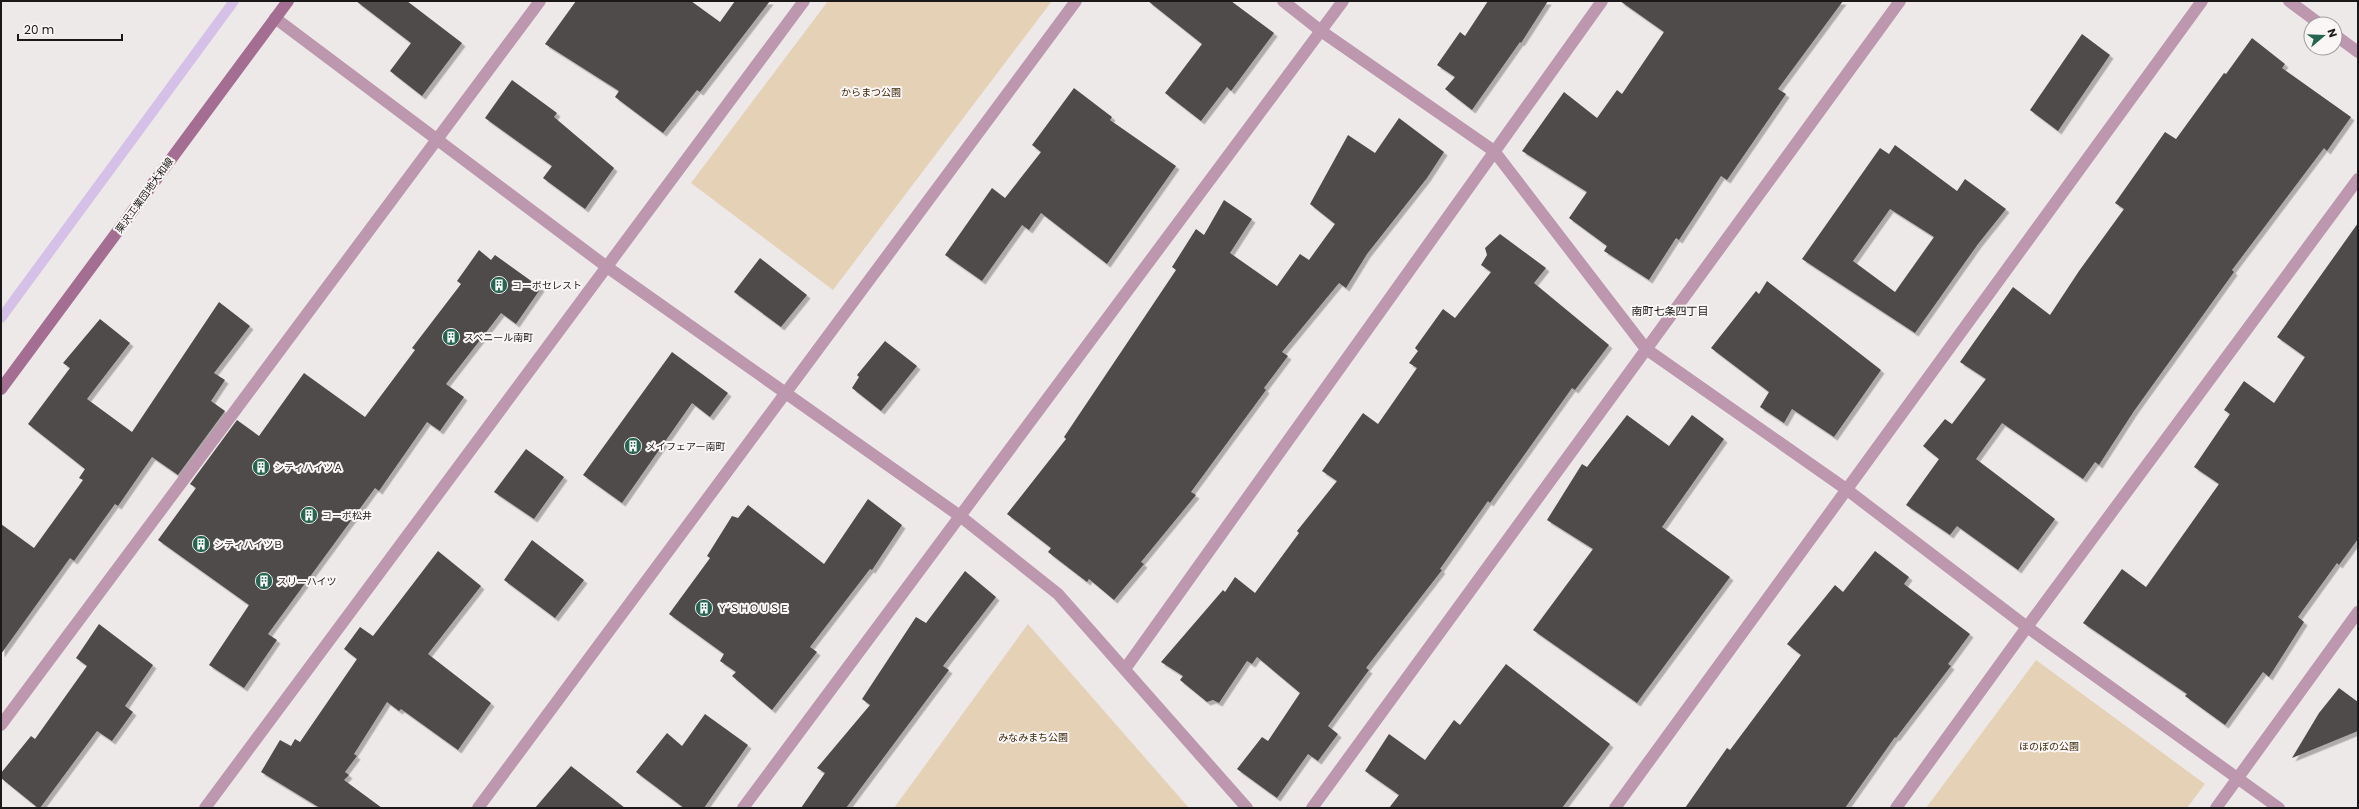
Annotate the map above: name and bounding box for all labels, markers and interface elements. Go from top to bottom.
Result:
scale bar [18,16,122,42]
north arrow [2303,16,2343,56]
text: 20 m [24,21,54,38]
text: N [2324,26,2341,39]
park label: からまつ公園 [841,85,901,100]
street label: 栗沢工業団地大和線 [112,154,177,236]
building icon: コーポセレスト [489,275,509,295]
place label: コーポセレスト [512,278,582,293]
district label: 南町七条四丁目 [1632,303,1709,319]
building icon: スベニール南町 [441,327,461,347]
place label: スベニール南町 [464,330,533,345]
building icon: メイフェアー南町 [623,436,643,456]
place label: メイフェアー南町 [646,439,725,454]
building icon: シティハイツＡ [251,457,271,477]
place label: シティハイツＡ [274,460,343,475]
building icon: コーポ松井 [299,505,319,525]
place label: コーポ松井 [322,508,372,523]
building icon: シティハイツＢ [191,534,211,554]
place label: シティハイツＢ [214,537,283,552]
building icon: スリーハイツ [254,571,274,591]
place label: スリーハイツ [277,574,337,589]
building icon: Ｙ’ＳＨＯＵＳＥ [694,598,714,618]
place label: Ｙ’ＳＨＯＵＳＥ [717,601,789,616]
park label: みなみまち公園 [998,730,1068,745]
park label: ほのぼの公園 [2019,739,2079,754]

